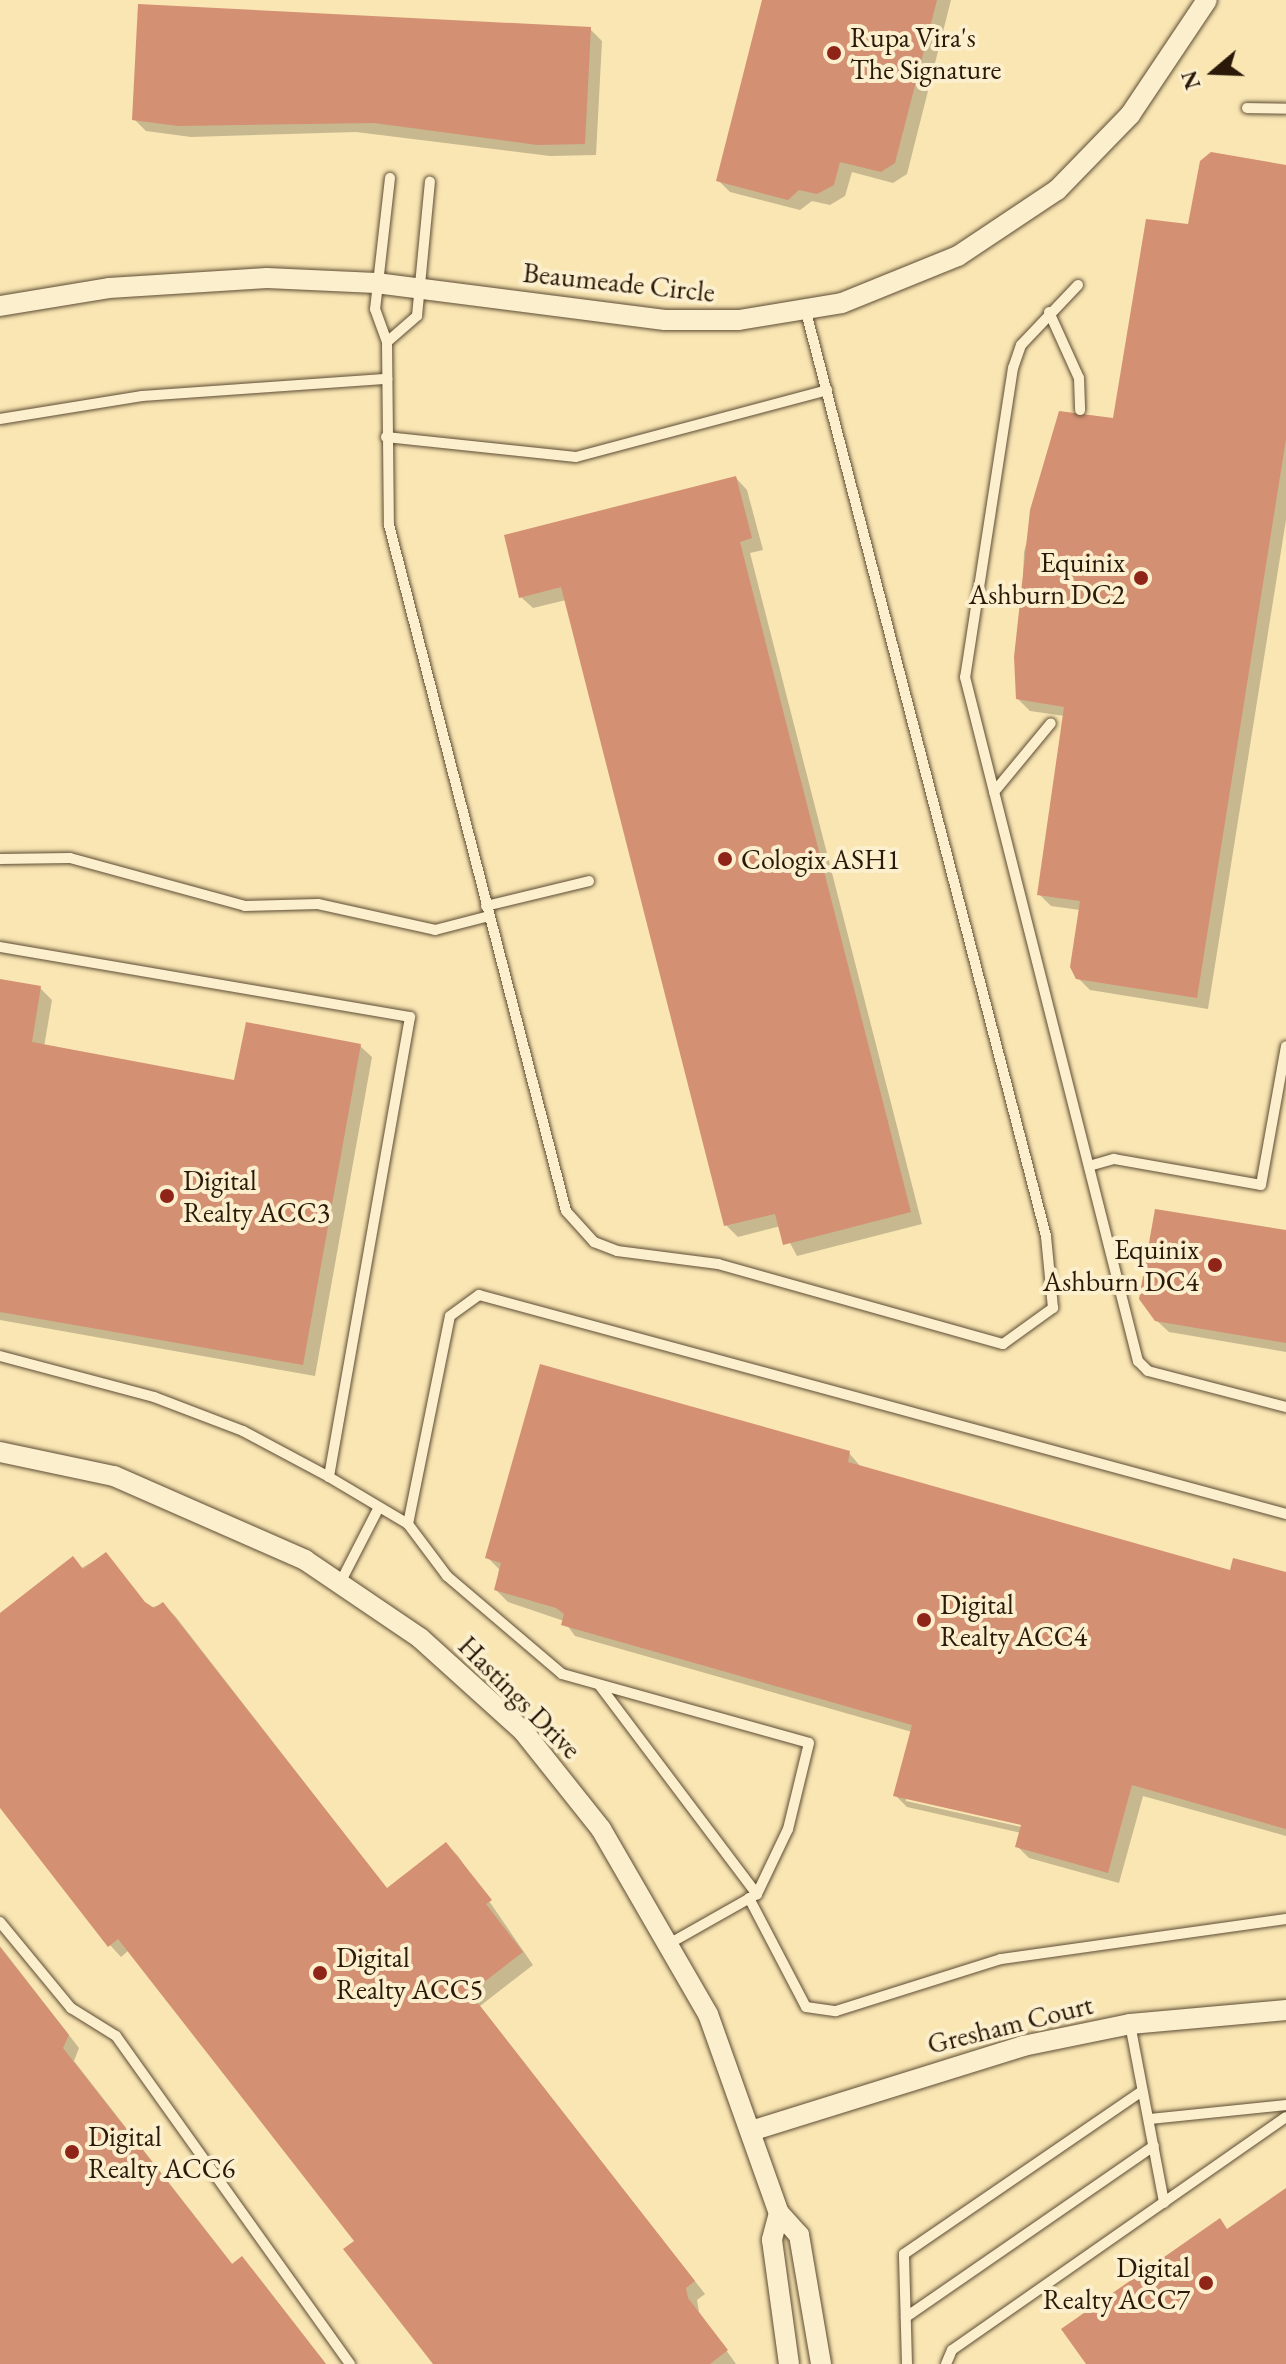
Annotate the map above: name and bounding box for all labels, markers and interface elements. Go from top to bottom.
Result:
place label: Rupa Vira's The Signature [850,20,1002,86]
north arrow [1174,32,1254,112]
marker: Rupa Vira's The Signature [825,44,843,62]
text: N [1174,67,1207,93]
street label: Beaumeade Circle [521,255,717,309]
place label: Equinix Ashburn DC2 [969,545,1125,611]
marker: Equinix Ashburn DC2 [1132,569,1150,587]
place label: Cologix ASH1 [741,842,900,876]
marker: Cologix ASH1 [716,850,734,868]
place label: Digital Realty ACC3 [183,1163,330,1229]
marker: Digital Realty ACC3 [158,1187,176,1205]
place label: Equinix Ashburn DC4 [1043,1232,1199,1298]
marker: Equinix Ashburn DC4 [1206,1256,1224,1274]
place label: Digital Realty ACC4 [940,1587,1087,1653]
marker: Digital Realty ACC4 [915,1611,933,1629]
street label: Hastings Drive [452,1629,588,1765]
place label: Digital Realty ACC5 [336,1940,483,2006]
marker: Digital Realty ACC5 [311,1964,329,1982]
street label: Gresham Court [924,1987,1096,2061]
place label: Digital Realty ACC6 [88,2119,235,2185]
marker: Digital Realty ACC6 [63,2143,81,2161]
place label: Digital Realty ACC7 [1043,2250,1190,2316]
marker: Digital Realty ACC7 [1197,2274,1215,2292]

